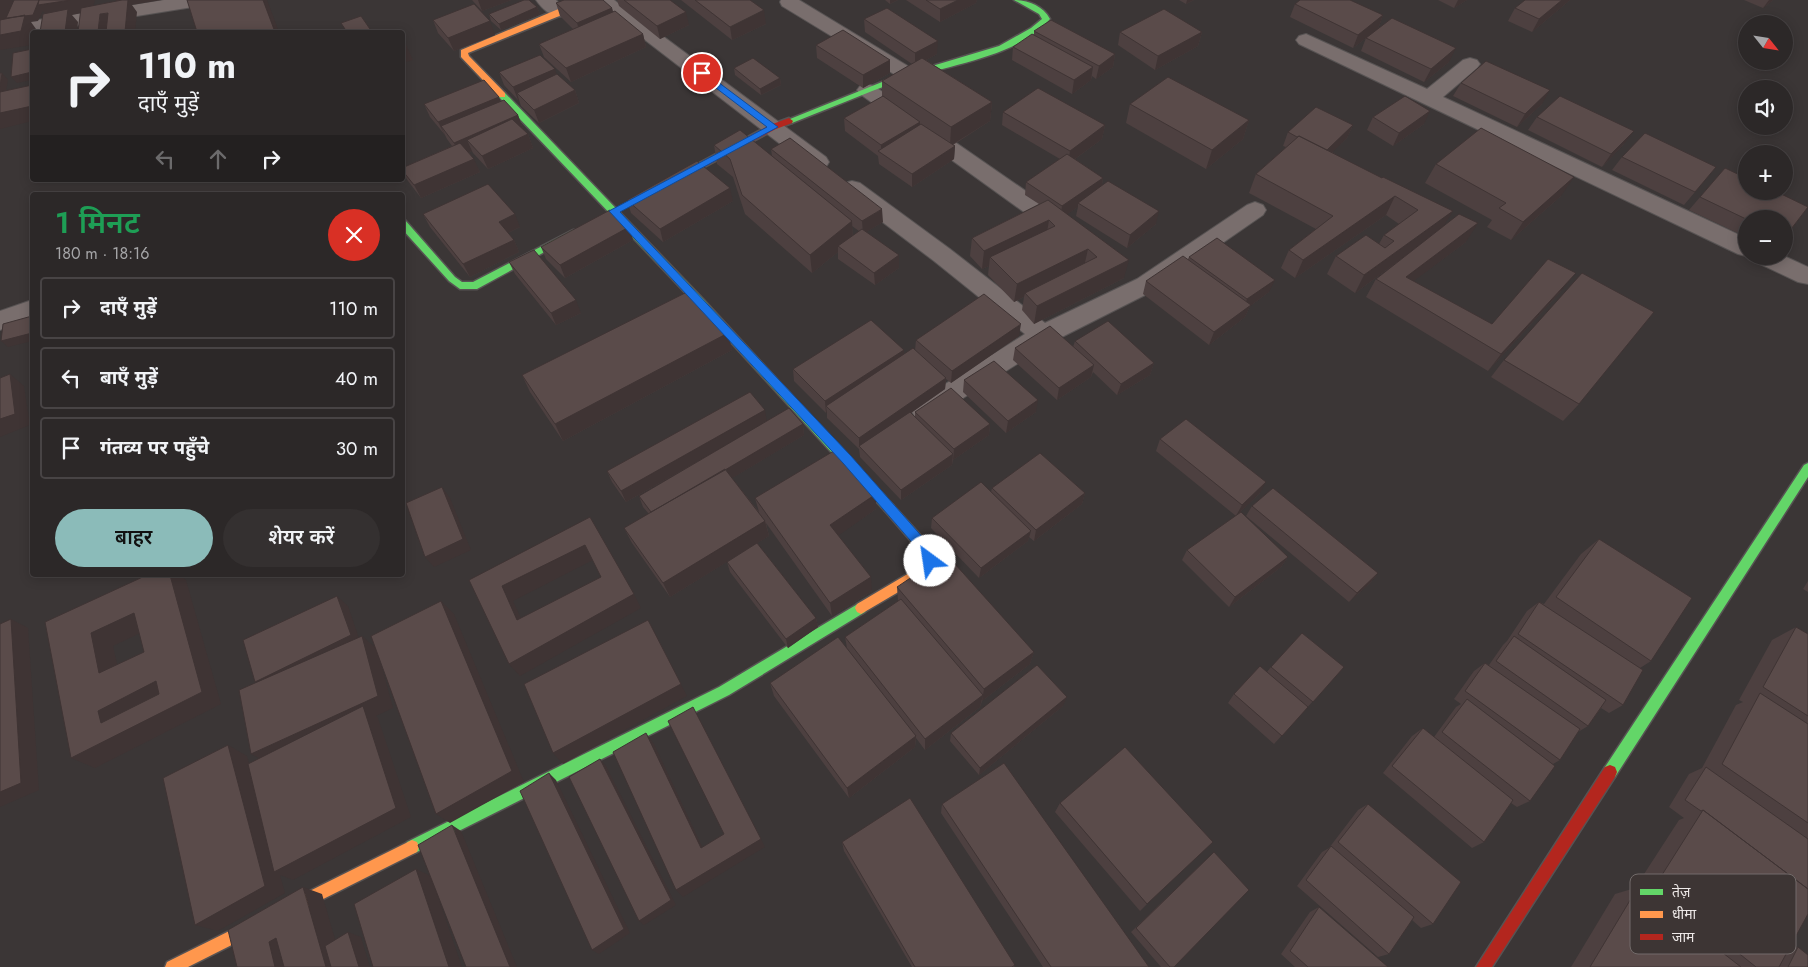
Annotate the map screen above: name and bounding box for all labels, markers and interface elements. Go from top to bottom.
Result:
north arrow [1738,15,1792,70]
map controls [1738,15,1793,265]
text: 110 m [138,41,236,91]
icon: right [55,50,120,115]
pin [681,52,723,94]
icon: arrive [688,59,716,87]
button: sound [1738,80,1793,135]
text: दाएँ मुड़ें [138,87,199,119]
icon: left [151,145,179,173]
icon: ahead [204,145,232,173]
icon: right [257,145,285,173]
button: + [1738,145,1793,200]
text: 1 मिनट [55,201,140,244]
button: close [328,209,380,261]
button: − [1738,210,1793,265]
text: 180 m · 18:16 [55,242,149,265]
icon: right [57,294,85,322]
text: दाएँ मुड़ें [100,294,157,321]
text: 110 m [329,295,378,322]
icon: left [57,364,85,392]
text: बाएँ मुड़ें [100,364,158,391]
text: 40 m [335,365,378,392]
icon: arrive [57,434,85,462]
text: गंतव्य पर पहुँचे [100,434,209,461]
text: 30 m [336,435,378,462]
button: बाहर [55,509,213,567]
button: शेयर करें [223,509,380,567]
position arrow [903,534,955,586]
legend [1630,874,1796,954]
text: तेज़ [1672,882,1691,902]
text: धीमा [1672,904,1697,924]
text: जाम [1672,927,1695,947]

